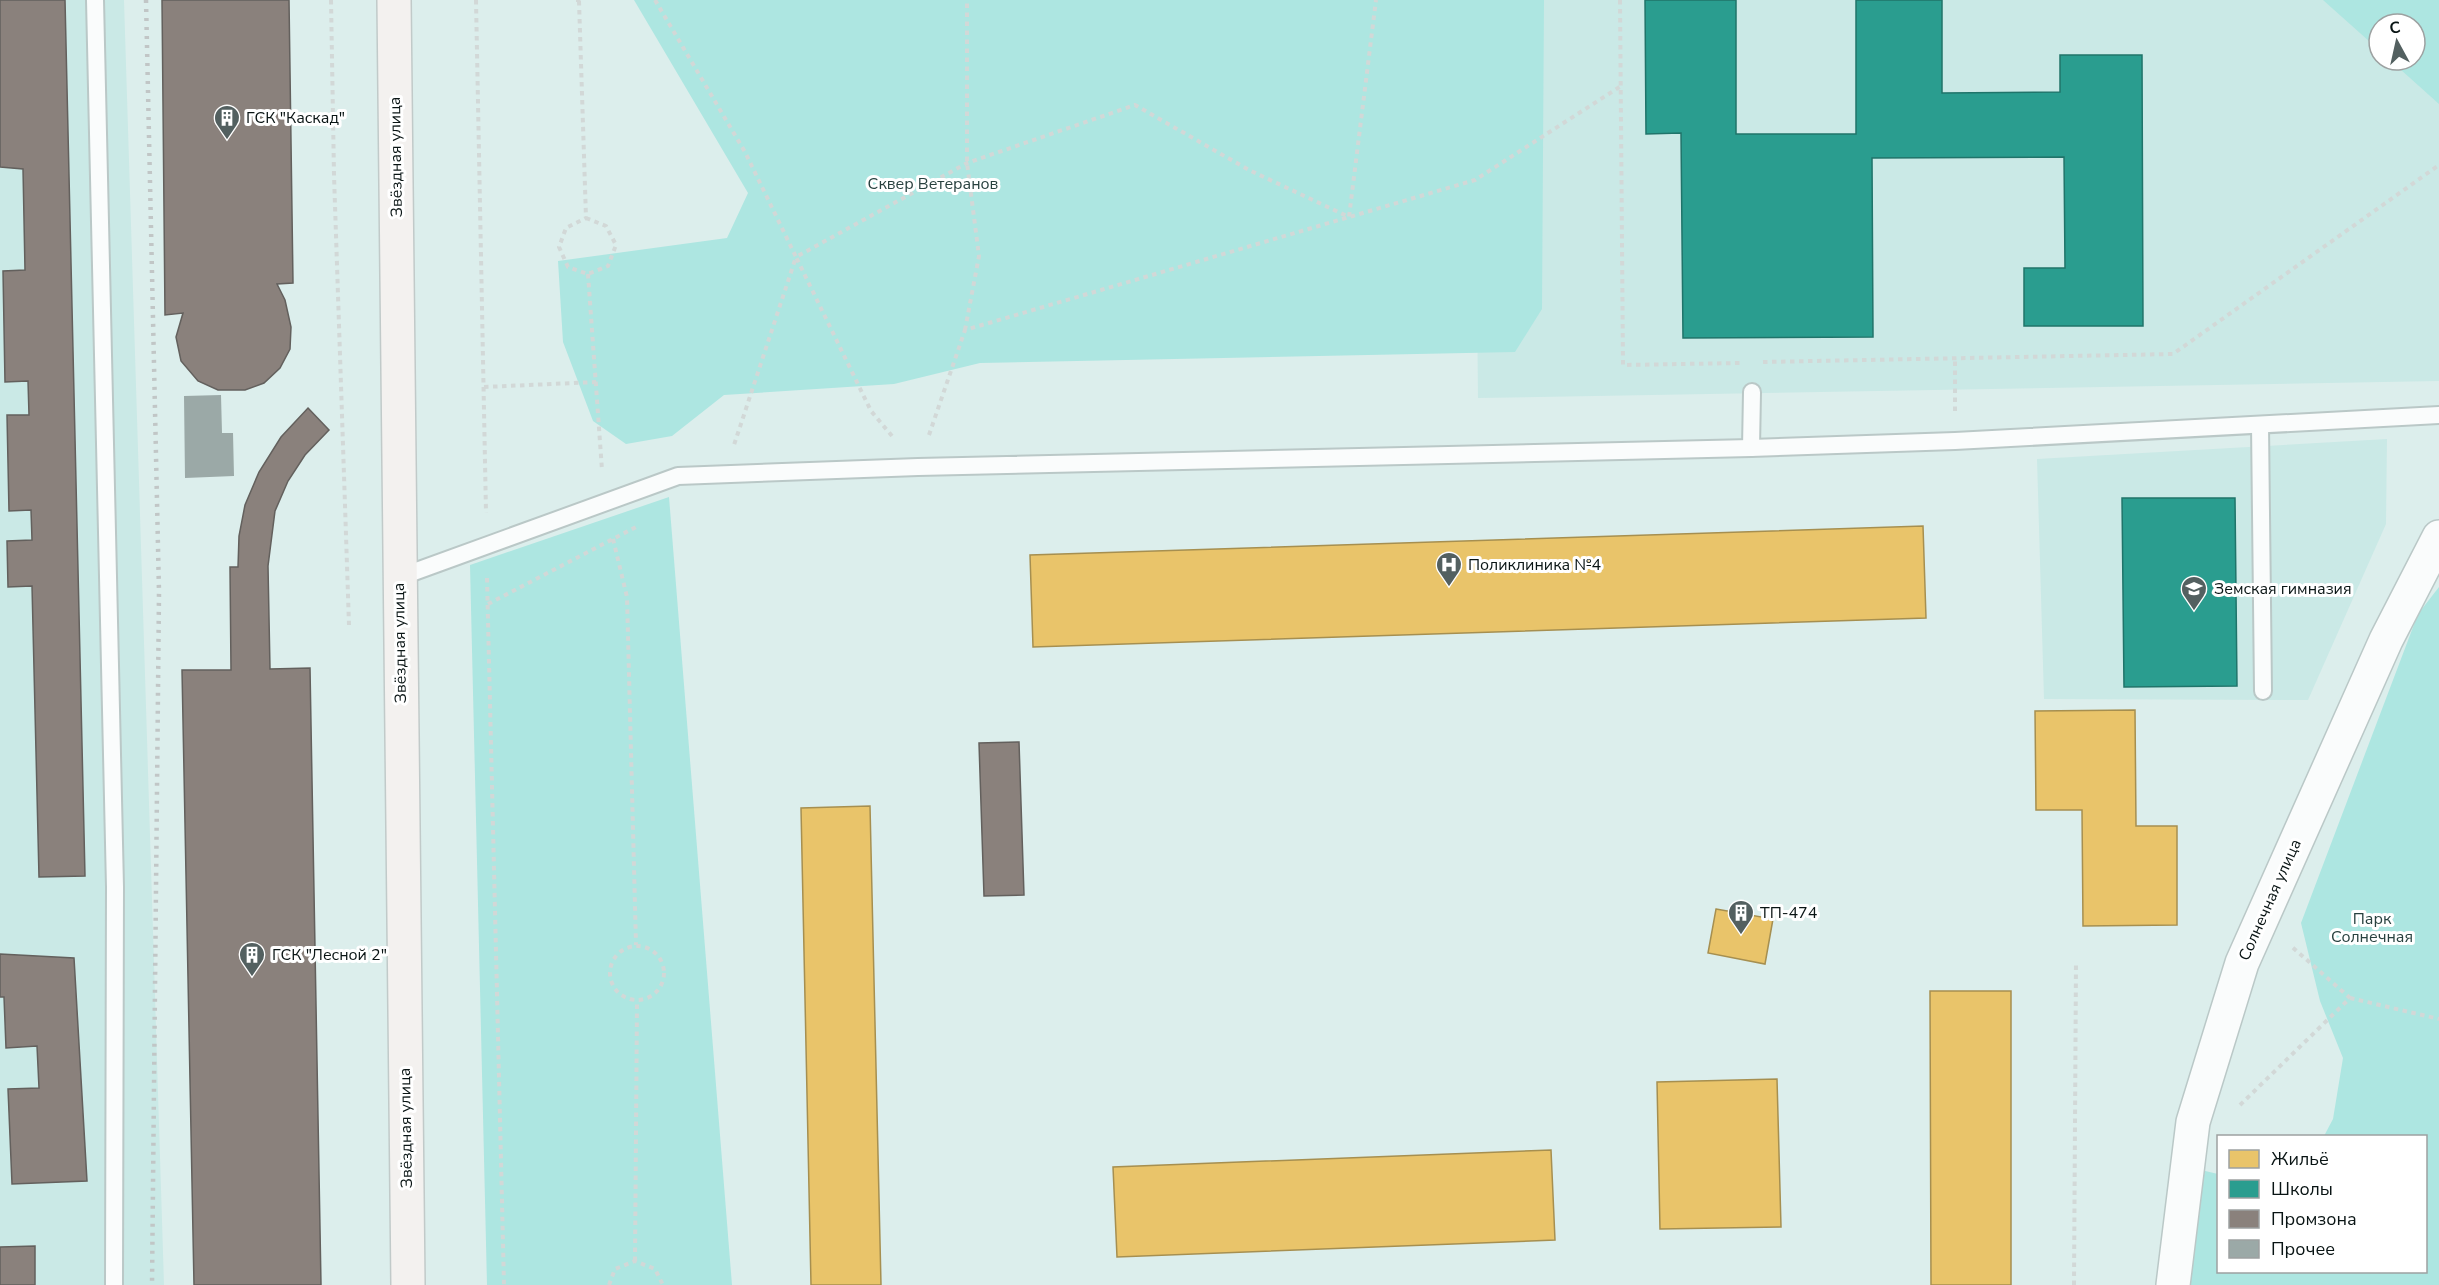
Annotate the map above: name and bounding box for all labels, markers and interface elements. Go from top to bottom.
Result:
north arrow [2367,12,2427,72]
text: С [2388,16,2402,40]
street label: Звёздная улица [384,97,408,217]
building icon: ГСК "Каскад" [212,103,242,141]
place label: ГСК "Каскад" [246,107,345,129]
park label: Сквер Ветеранов [868,173,999,195]
hospital icon: Поликлиника №4 [1434,550,1464,588]
place label: Поликлиника №4 [1468,554,1602,576]
school or university icon: Земская гимназия [2179,574,2209,612]
place label: Земская гимназия [2214,578,2352,600]
street label: Звёздная улица [388,583,412,703]
street label: Солнечная улица [2233,836,2307,964]
building icon: ТП-474 [1726,898,1756,936]
place label: ТП-474 [1760,902,1818,924]
park label: Парк Солнечная [2331,908,2413,948]
building icon: ГСК "Лесной 2" [237,940,267,978]
place label: ГСК "Лесной 2" [272,944,387,966]
street label: Звёздная улица [394,1068,418,1188]
legend [2217,1135,2427,1273]
text: Жильё [2271,1147,2329,1171]
text: Школы [2271,1177,2333,1201]
text: Промзона [2271,1207,2357,1231]
text: Прочее [2271,1237,2335,1261]

